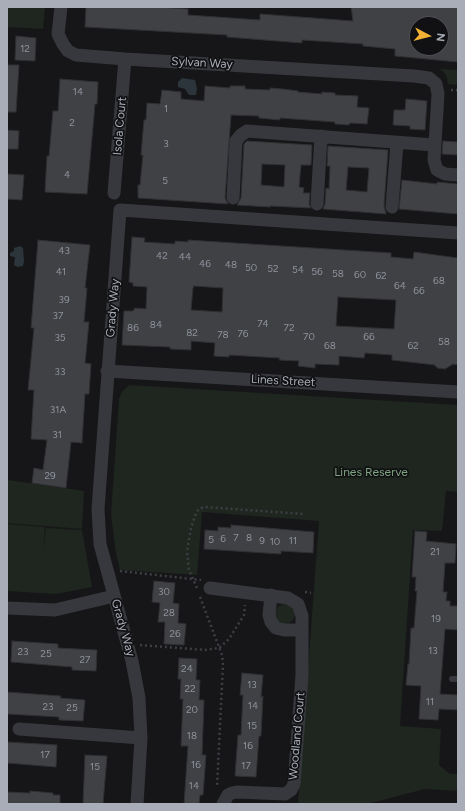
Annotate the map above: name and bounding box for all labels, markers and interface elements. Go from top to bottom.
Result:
north arrow [409,16,449,56]
text: N [433,32,447,42]
house number: 12 [20,43,30,55]
street label: Sylvan Way [171,54,233,72]
house number: 14 [73,86,83,98]
street label: Isola Court [110,96,130,156]
house number: 1 [164,103,168,115]
house number: 2 [69,117,75,129]
house number: 3 [163,138,169,150]
house number: 4 [64,169,70,181]
house number: 5 [162,175,168,187]
house number: 43 [58,245,70,257]
house number: 42 [156,250,168,262]
house number: 44 [179,251,191,263]
house number: 46 [199,258,211,270]
house number: 48 [225,259,237,271]
house number: 50 [245,262,257,274]
house number: 52 [267,263,279,275]
house number: 54 [292,264,304,276]
house number: 41 [56,266,66,278]
house number: 56 [311,266,323,278]
house number: 58 [332,268,344,280]
house number: 60 [354,269,366,281]
house number: 62 [375,270,387,282]
house number: 68 [433,275,445,287]
street label: Grady Way [103,278,123,338]
house number: 64 [394,280,406,292]
house number: 66 [413,285,425,297]
house number: 39 [58,294,70,306]
house number: 37 [53,310,63,322]
house number: 74 [257,318,269,330]
house number: 84 [150,319,162,331]
house number: 86 [127,322,139,334]
house number: 72 [284,322,294,334]
house number: 82 [186,327,198,339]
house number: 76 [237,328,249,340]
house number: 78 [217,329,229,341]
house number: 70 [303,331,315,343]
house number: 66 [363,331,375,343]
house number: 35 [54,332,66,344]
house number: 58 [438,336,450,348]
house number: 68 [324,340,336,352]
house number: 62 [407,340,419,352]
house number: 33 [55,366,65,378]
street label: Lines Street [250,372,316,390]
house number: 31A [50,404,66,416]
house number: 31 [52,429,62,441]
park label: Lines Reserve [334,465,408,479]
house number: 29 [44,470,56,482]
house number: 7 [233,532,239,544]
house number: 8 [246,532,252,544]
house number: 6 [220,533,226,545]
house number: 5 [208,534,214,546]
house number: 9 [259,535,265,547]
house number: 11 [289,535,297,547]
house number: 10 [270,536,280,548]
house number: 21 [430,546,440,558]
house number: 30 [158,586,170,598]
street label: Grady Way [108,598,138,658]
house number: 28 [163,607,175,619]
house number: 19 [431,613,441,625]
house number: 26 [169,628,181,640]
house number: 13 [428,645,438,657]
house number: 23 [17,646,29,658]
house number: 25 [40,648,52,660]
house number: 27 [80,654,90,666]
house number: 24 [181,663,193,675]
house number: 13 [247,679,257,691]
house number: 22 [184,683,196,695]
street label: Woodland Court [286,691,308,781]
house number: 11 [426,696,434,708]
house number: 14 [248,700,258,712]
house number: 23 [42,701,54,713]
house number: 25 [66,702,78,714]
house number: 20 [186,704,198,716]
house number: 15 [247,720,257,732]
house number: 18 [187,730,197,742]
house number: 16 [243,740,253,752]
house number: 17 [40,749,50,761]
house number: 16 [191,759,201,771]
house number: 17 [241,760,251,772]
house number: 15 [90,761,100,773]
house number: 14 [189,780,199,792]

